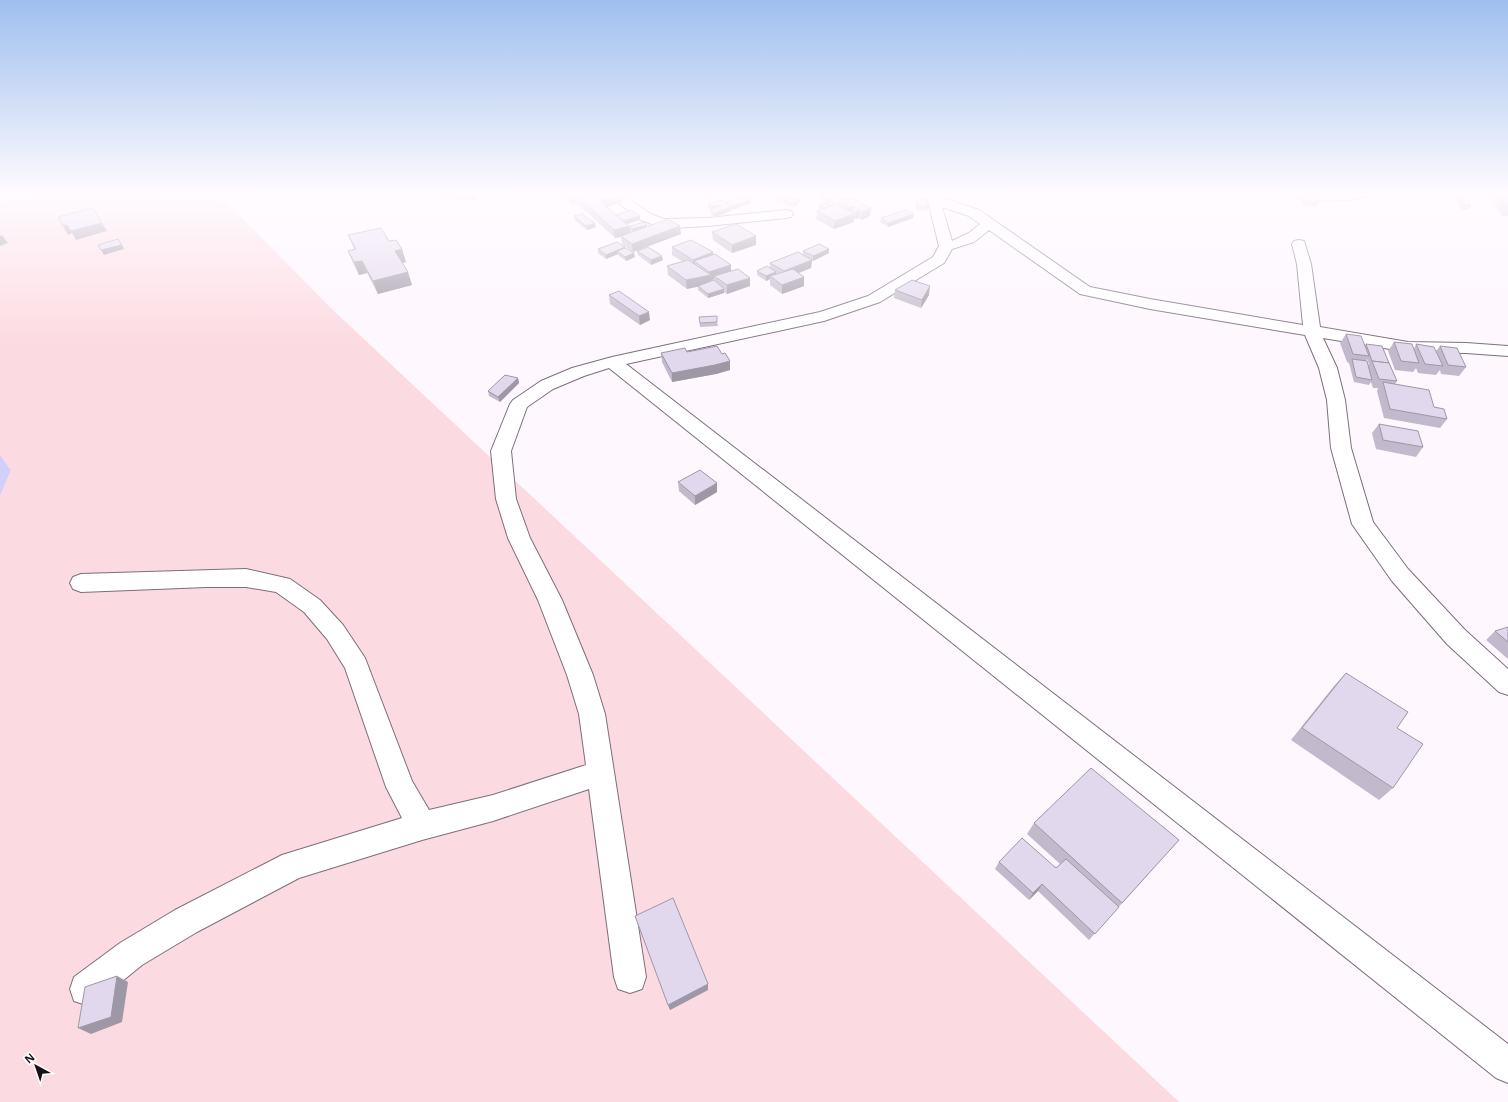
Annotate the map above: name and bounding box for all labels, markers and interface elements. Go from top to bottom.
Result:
north arrow [16,1046,56,1086]
text: N [21,1049,38,1067]

